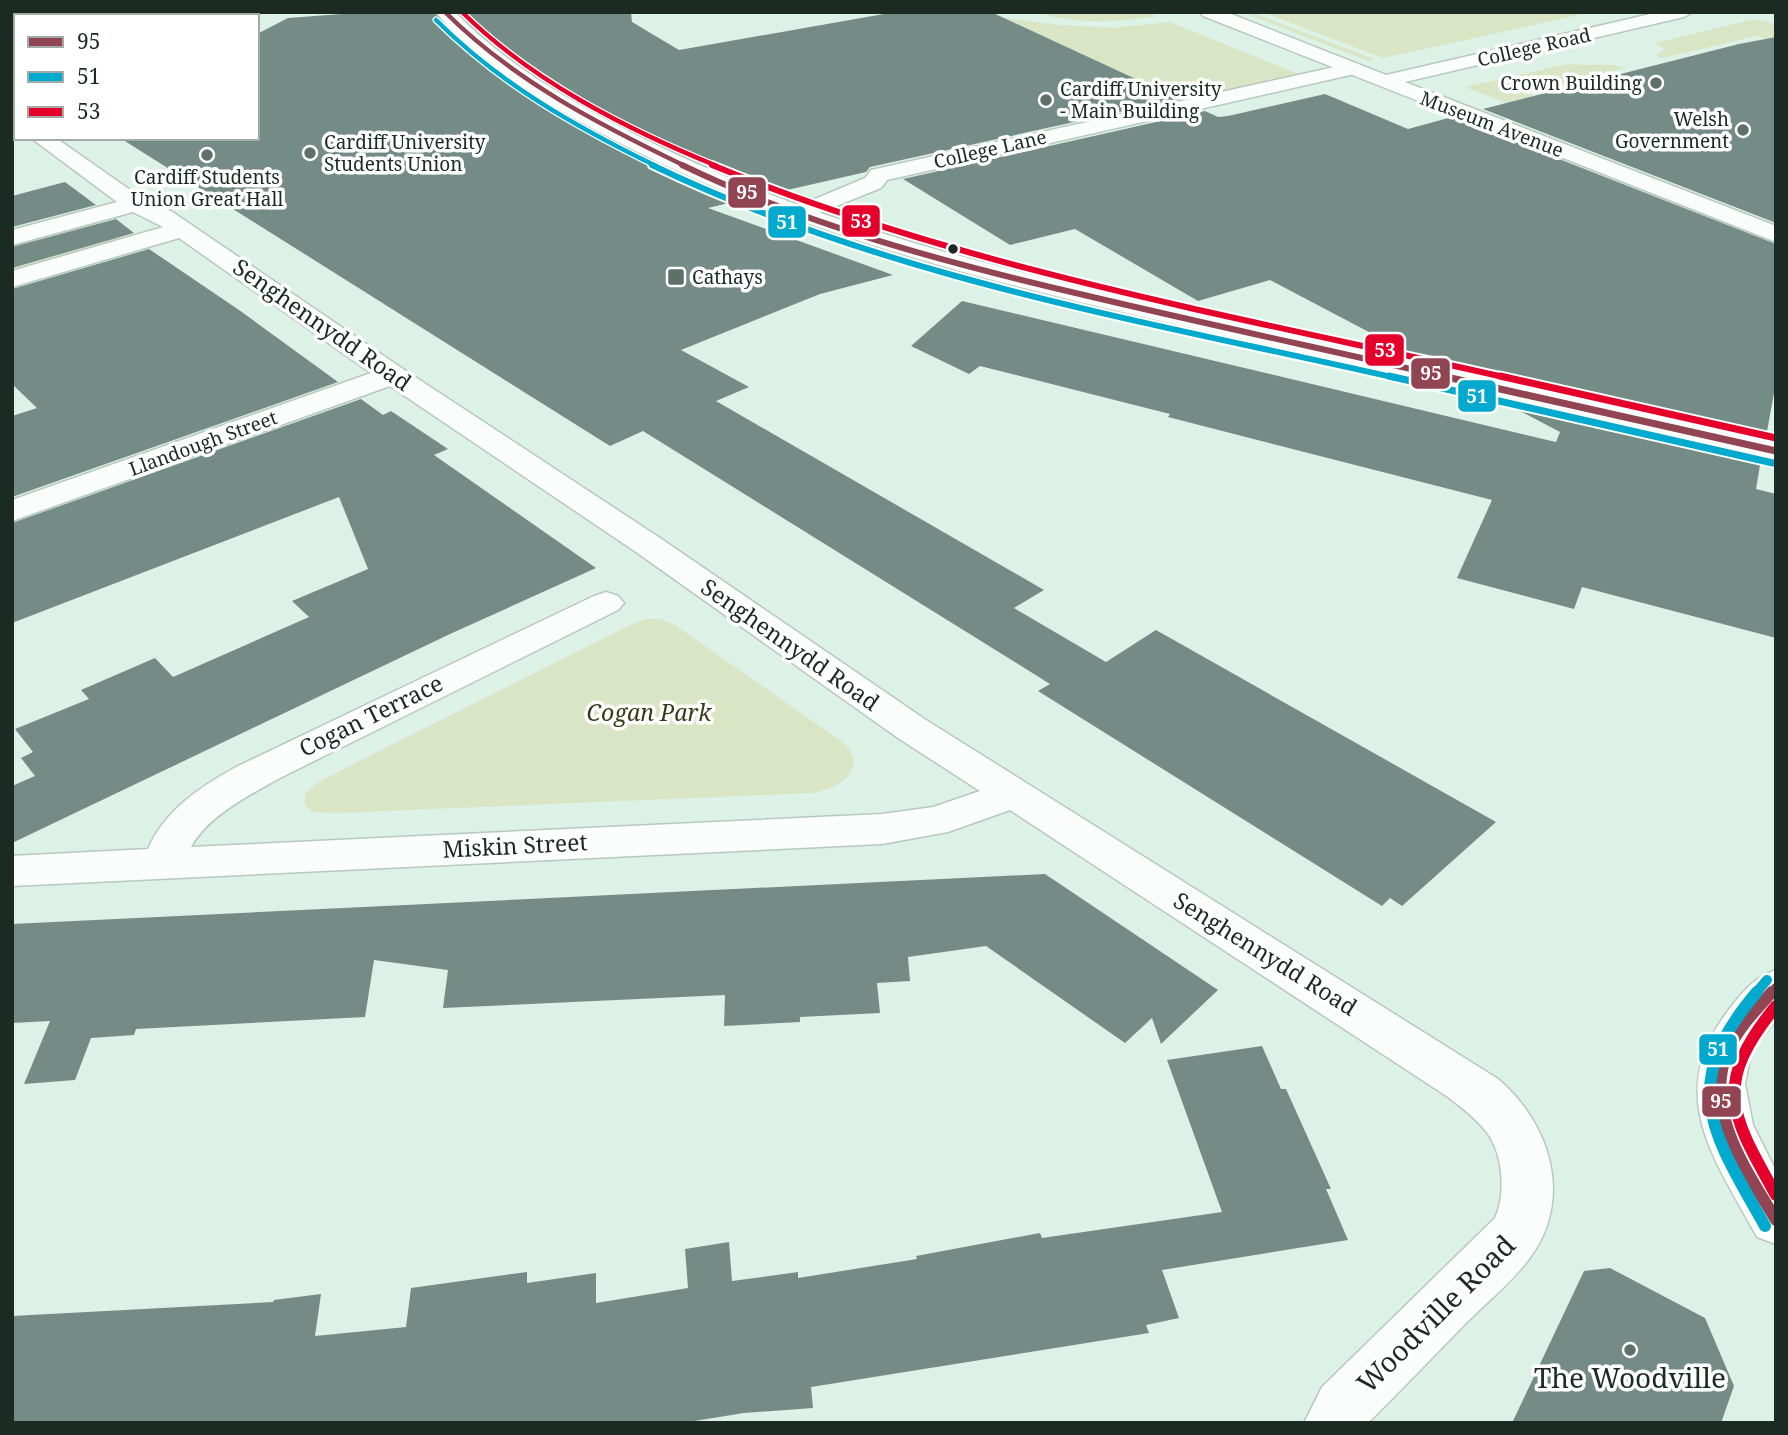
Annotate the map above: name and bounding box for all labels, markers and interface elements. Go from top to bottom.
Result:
legend [14,14,259,140]
street label: College Road [1475,21,1594,73]
text: 95 [77,27,100,55]
text: 51 [77,62,100,90]
place label: Crown Building [1500,70,1642,96]
marker: Crown Building [1648,75,1664,91]
place label: Cardiff University - Main Building [1060,76,1222,124]
street label: Museum Avenue [1417,85,1567,163]
marker: Cardiff University - Main Building [1038,92,1054,108]
text: 53 [77,97,100,125]
place label: Welsh Government [1615,106,1729,154]
marker: Welsh Government [1735,122,1751,138]
street label: College Lane [931,123,1049,175]
place label: Cardiff University Students Union [324,129,486,177]
marker: Cardiff University Students Union [302,145,318,161]
marker: Cardiff Students Union Great Hall [199,147,215,163]
place label: Cardiff Students Union Great Hall [131,164,283,212]
line badge: 95 [727,176,767,209]
text: 95 [736,179,758,205]
line badge: 53 [841,204,881,238]
line badge: 51 [767,205,807,239]
text: 53 [850,208,872,234]
text: 51 [776,209,798,235]
unlabelled marker [946,242,960,256]
street label: Senghennydd Road [227,251,418,398]
place label: Cathays [692,264,763,290]
marker: Cathays [666,267,686,287]
line badge: 53 [1364,333,1405,367]
text: 53 [1374,337,1396,363]
line badge: 95 [1410,357,1451,390]
text: 95 [1420,360,1442,386]
line badge: 51 [1457,379,1497,413]
text: 51 [1466,383,1488,409]
street label: Llandough Street [125,404,281,482]
street label: Senghennydd Road [695,571,886,718]
street label: Cogan Terrace [293,666,448,764]
park label: Cogan Park [587,696,712,728]
street label: Miskin Street [442,825,588,865]
street label: Senghennydd Road [1168,884,1363,1023]
line badge: 51 [1698,1033,1738,1066]
text: 51 [1707,1036,1729,1062]
line badge: 95 [1701,1085,1742,1118]
text: 95 [1710,1088,1732,1114]
street label: Woodville Road [1348,1226,1523,1401]
marker: The Woodville [1622,1342,1638,1358]
place label: The Woodville [1534,1358,1726,1396]

